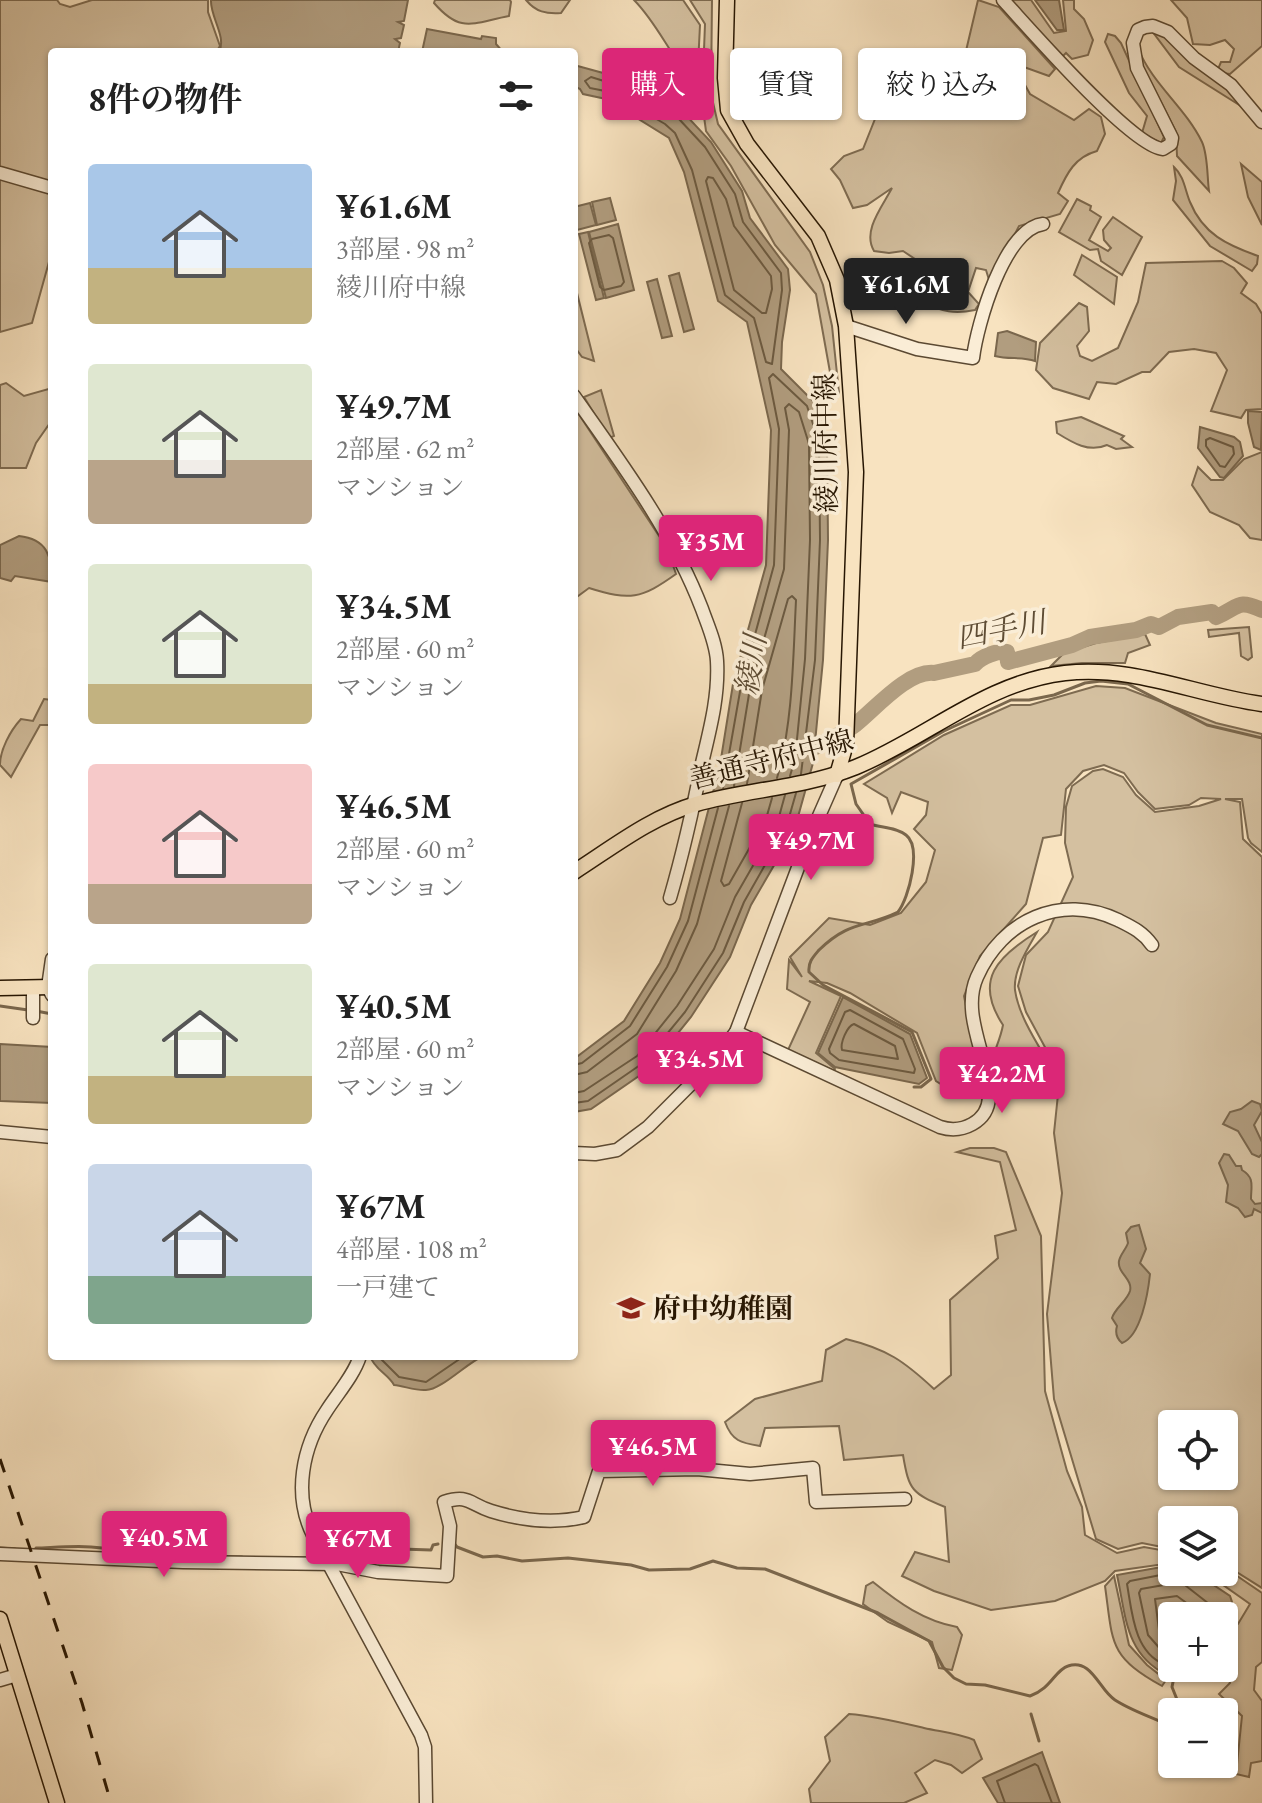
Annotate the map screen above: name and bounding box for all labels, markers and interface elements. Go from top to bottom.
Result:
chip: 購入 [602,48,714,120]
chip: 賃貸 [730,48,842,120]
chip: 絞り込み [858,48,1026,120]
icon: filters [494,74,538,118]
text: 8件の物件 [88,77,242,121]
text: ¥61.6M [336,184,452,228]
icon: home [152,196,248,292]
text: 3部屋 · 98 m² [336,232,474,266]
pin: ¥61.6M [841,258,971,326]
text: ¥61.6M [862,267,950,301]
text: 綾川府中線 [336,270,466,304]
street label: 綾川府中線 [806,373,844,513]
text: ¥49.7M [336,384,452,428]
icon: home [152,396,248,492]
text: 2部屋 · 62 m² [336,432,474,466]
text: マンション [336,470,465,504]
pin: ¥35M [664,515,758,583]
text: ¥35M [677,524,745,558]
text: ¥34.5M [336,584,452,628]
icon: home [152,596,248,692]
water label: 四手川 [953,601,1052,657]
water label: 綾川 [727,629,775,698]
text: 2部屋 · 60 m² [336,632,474,666]
text: マンション [336,670,465,704]
street label: 善通寺府中線 [685,721,857,797]
text: ¥46.5M [336,784,452,828]
icon: home [152,796,248,892]
pin: ¥49.7M [746,814,876,882]
text: ¥49.7M [767,823,855,857]
text: 2部屋 · 60 m² [336,832,474,866]
text: マンション [336,870,465,904]
text: ¥40.5M [336,984,452,1028]
icon: home [152,996,248,1092]
text: 2部屋 · 60 m² [336,1032,474,1066]
pin: ¥34.5M [635,1032,765,1100]
text: ¥34.5M [656,1041,744,1075]
pin: ¥42.2M [937,1047,1067,1115]
text: ¥42.2M [958,1056,1046,1090]
text: マンション [336,1070,465,1104]
text: ¥67M [336,1184,425,1228]
icon: home [152,1196,248,1292]
text: 4部屋 · 108 m² [336,1232,487,1266]
text: 一戸建て [336,1270,440,1304]
place label: 府中幼稚園 [653,1290,793,1326]
school or university icon: 府中幼稚園 [616,1293,646,1323]
map controls [1158,1410,1238,1778]
button: locate [1158,1410,1238,1490]
pin: ¥46.5M [588,1420,718,1488]
text: ¥46.5M [609,1429,697,1463]
button: layers [1158,1506,1238,1586]
pin: ¥40.5M [99,1511,229,1579]
pin: ¥67M [311,1512,405,1580]
text: ¥40.5M [120,1520,208,1554]
text: ¥67M [324,1521,392,1555]
button: + [1158,1602,1238,1682]
button: − [1158,1698,1238,1778]

